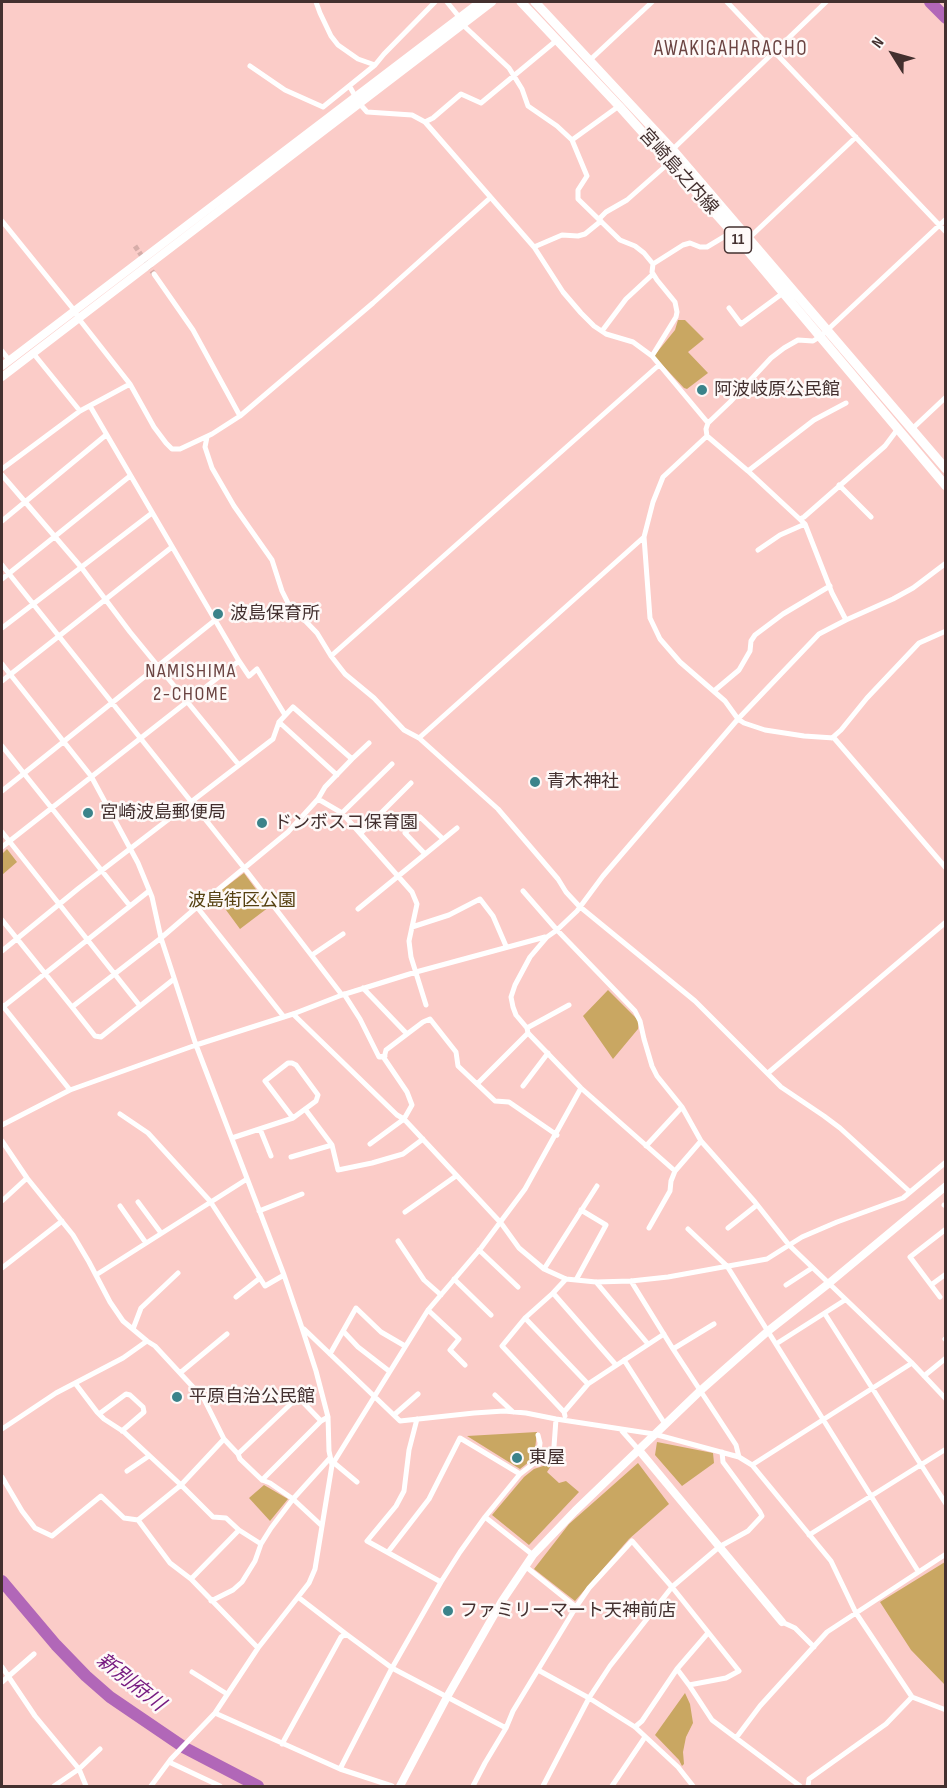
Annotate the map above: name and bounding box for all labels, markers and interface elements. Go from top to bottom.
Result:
north arrow [863,24,923,84]
text: N [868,34,888,52]
district label: AWAKIGAHARACHO [654,37,808,63]
street label: 宮崎島之内線 [634,125,722,219]
road number: 11 [724,227,752,253]
place label: 阿波岐原公民館 [714,379,840,401]
marker: 阿波岐原公民館 [695,383,709,397]
place label: 波島保育所 [230,603,320,625]
marker: 波島保育所 [211,607,225,621]
district label: NAMISHIMA 2-CHOME [145,660,237,707]
place label: 青木神社 [547,771,619,793]
marker: 青木神社 [528,775,542,789]
place label: 宮崎波島郵便局 [100,802,226,824]
marker: 宮崎波島郵便局 [81,806,95,820]
place label: ドンボスコ保育園 [274,812,418,834]
marker: ドンボスコ保育園 [255,816,269,830]
park label: 波島街区公園 [188,890,296,912]
place label: 平原自治公民館 [189,1386,315,1408]
marker: 平原自治公民館 [170,1390,184,1404]
place label: 東屋 [529,1447,565,1469]
marker: 東屋 [510,1451,524,1465]
place label: ファミリーマート天神前店 [460,1600,676,1622]
marker: ファミリーマート天神前店 [441,1604,455,1618]
water label: 新別府川 [91,1649,169,1717]

